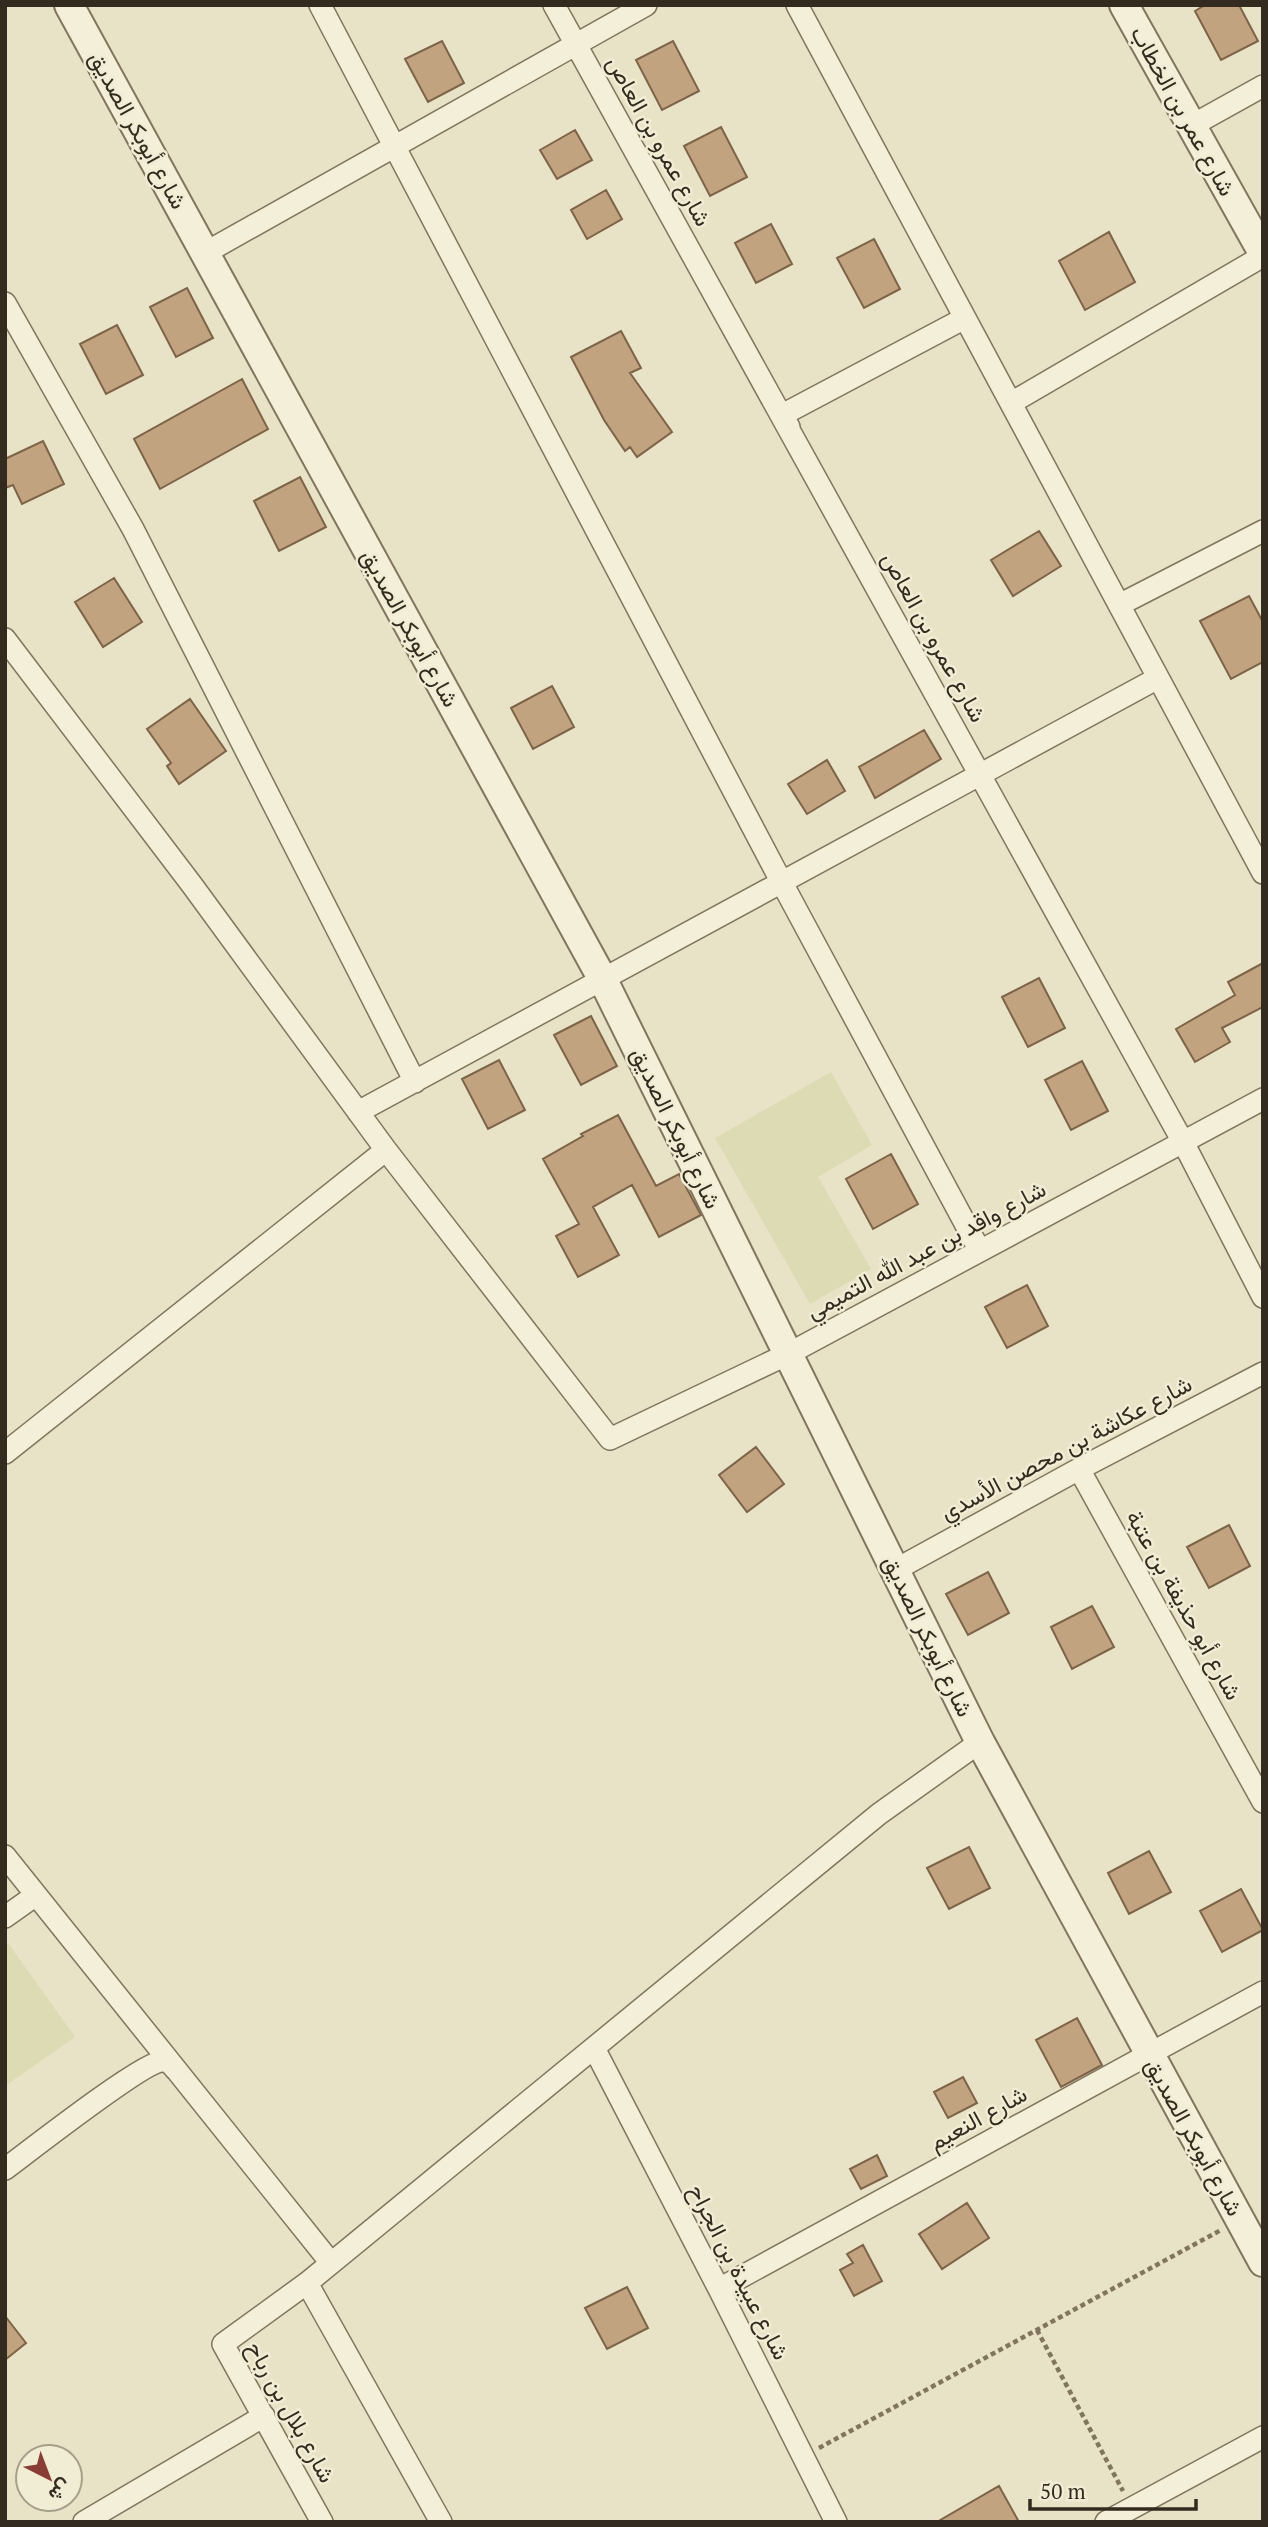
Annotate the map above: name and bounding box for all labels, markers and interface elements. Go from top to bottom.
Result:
street label: شارع عمر بن الخطاب [1123,20,1243,202]
street label: شارع أبوبكر الصديق [81,45,195,215]
street label: شارع عمرو بن العاص [599,50,719,232]
street label: شارع أبوبكر الصديق [353,543,467,713]
street label: شارع عمرو بن العاص [874,546,994,728]
street label: شارع أبوبكر الصديق [623,1042,729,1214]
street label: شارع واقد بن عبد الله التميمي [801,1173,1053,1329]
street label: شارع عكاشة بن محصن الأسدي [934,1368,1199,1531]
street label: شارع أبو حذيفة بن عتبة [1118,1504,1250,1706]
street label: شارع أبوبكر الصديق [875,1550,981,1722]
street label: شارع أبوبكر الصديق [1137,2052,1251,2222]
street label: شارع النعيم [923,2078,1033,2158]
street label: شارع عبيدة بن الجراح [681,2179,797,2365]
street label: شارع بلال بن رباح [239,2335,343,2489]
north arrow [14,2443,84,2513]
scale bar [1030,2468,1196,2512]
text: ش [44,2474,78,2508]
text: 50 m [1040,2477,1086,2505]

